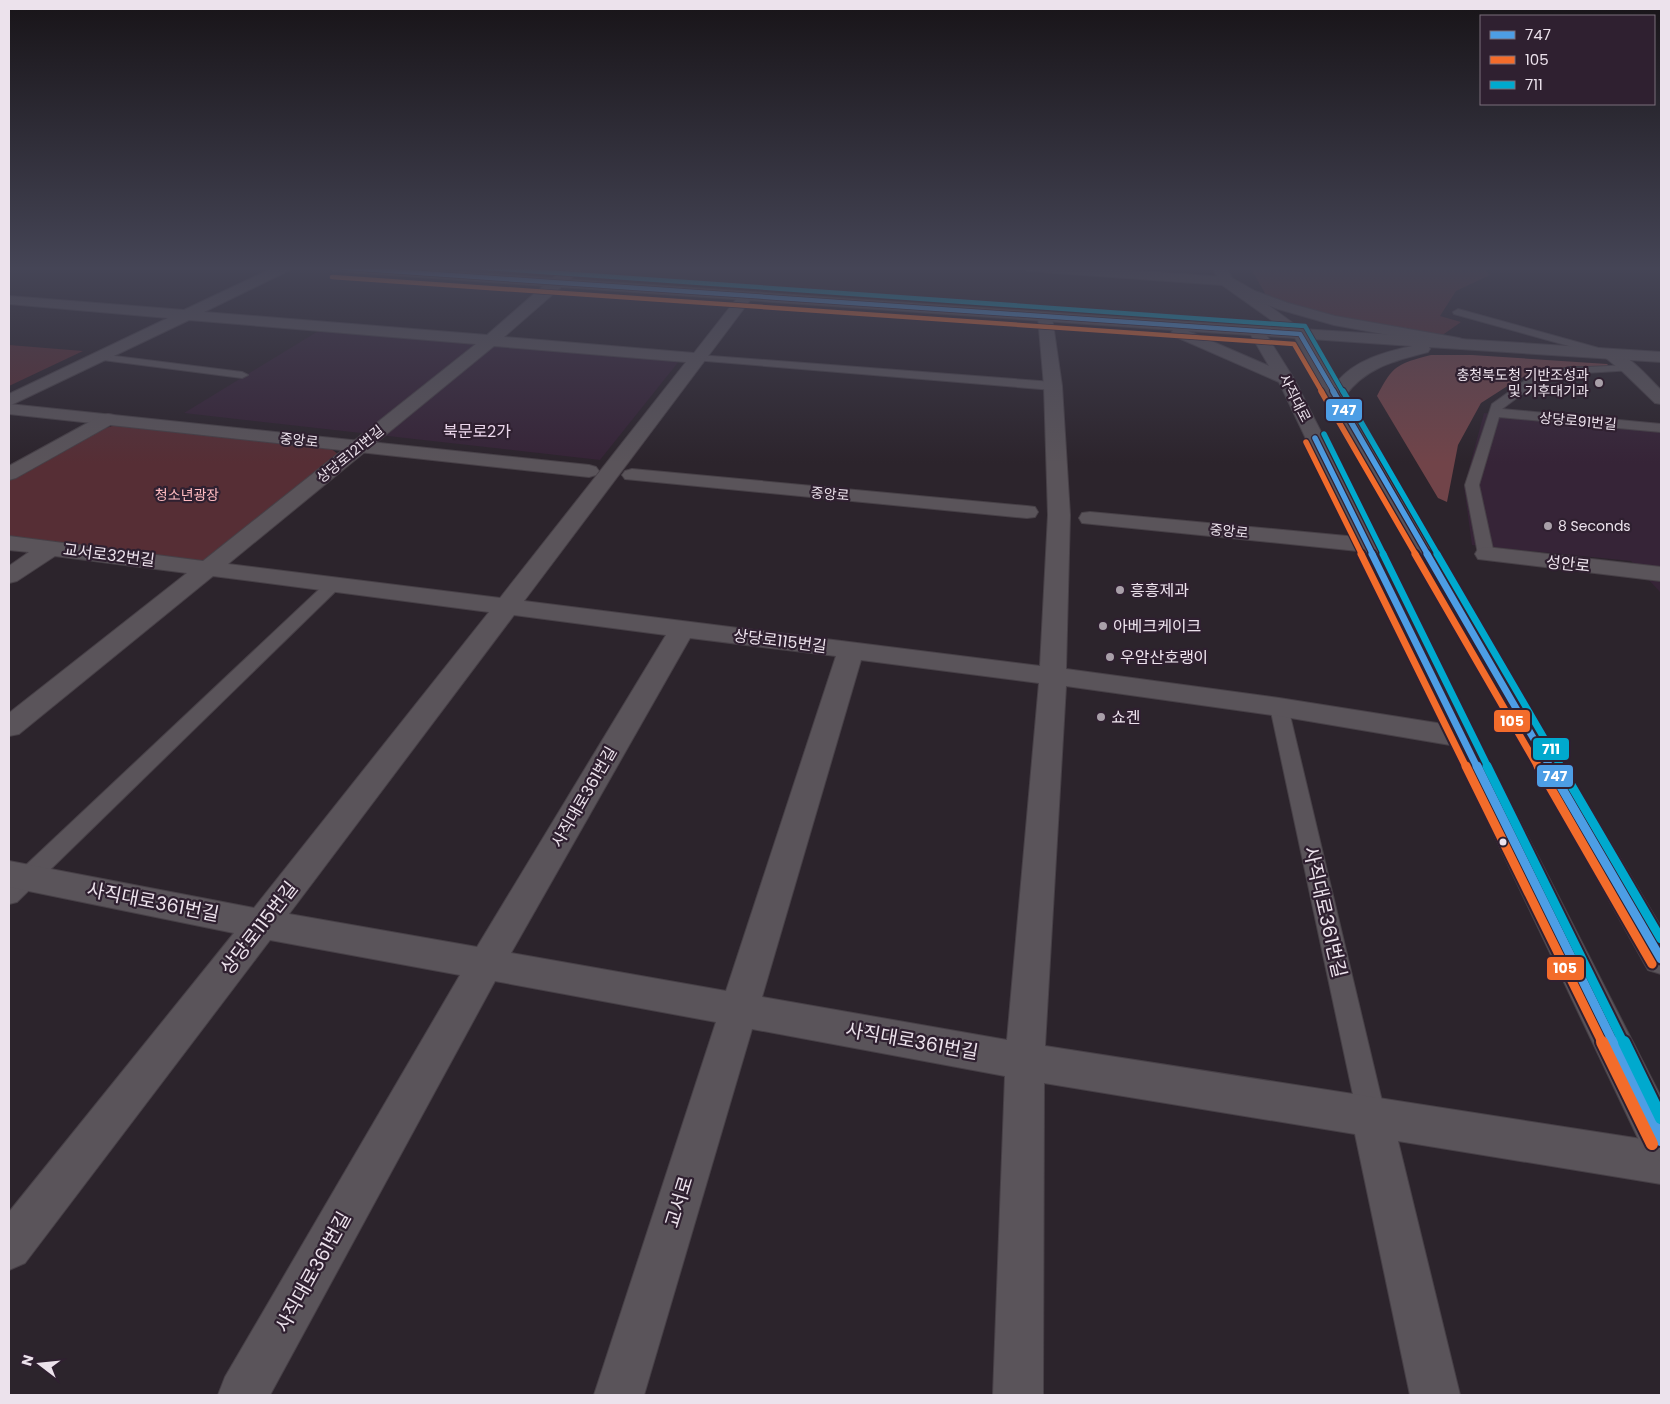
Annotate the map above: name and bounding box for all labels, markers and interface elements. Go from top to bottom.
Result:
legend [1480,15,1655,105]
text: 747 [1525,24,1551,45]
text: 105 [1525,49,1549,70]
text: 711 [1525,74,1543,95]
place label: 충청북도청 기반조성과 및 기후대기과 [1456,365,1589,401]
street label: 사직대로 [1274,371,1316,426]
marker: 충청북도청 기반조성과 및 기후대기과 [1593,377,1605,389]
line badge: 747 [1325,398,1363,422]
text: 747 [1332,400,1357,420]
street label: 상당로91번길 [1538,408,1618,434]
district label: 북문로2가 [443,420,511,443]
street label: 상당로121번길 [312,421,388,487]
street label: 중앙로 [279,428,319,452]
street label: 중앙로 [810,482,850,506]
park label: 청소년광장 [155,485,219,505]
place label: 8 Seconds [1558,516,1631,536]
street label: 중앙로 [1209,519,1249,543]
marker: 8 Seconds [1542,520,1554,532]
street label: 교서로32번길 [62,538,156,572]
street label: 성안로 [1545,550,1591,578]
place label: 흥흥제과 [1130,579,1189,602]
marker: 흥흥제과 [1114,584,1126,596]
place label: 아베크케이크 [1113,615,1201,638]
marker: 아베크케이크 [1097,620,1109,632]
street label: 상당로115번길 [732,624,828,658]
place label: 우암산호랭이 [1120,646,1208,669]
marker: 우암산호랭이 [1104,651,1116,663]
place label: 쇼겐 [1111,706,1140,729]
line badge: 105 [1493,709,1531,733]
marker: 쇼겐 [1095,711,1107,723]
text: 105 [1500,711,1524,731]
line badge: 711 [1532,737,1570,761]
text: 711 [1542,739,1560,759]
street label: 사직대로361번길 [546,742,622,852]
line badge: 747 [1536,764,1574,788]
text: 747 [1543,766,1568,786]
unlabelled marker [1498,837,1508,847]
street label: 사직대로361번길 [1297,844,1353,980]
street label: 사직대로361번길 [85,876,221,928]
street label: 상당로115번길 [214,876,304,980]
line badge: 105 [1546,956,1585,981]
text: 105 [1553,958,1577,978]
street label: 사직대로361번길 [844,1016,980,1066]
street label: 교서로 [658,1173,700,1231]
street label: 사직대로361번길 [269,1207,357,1337]
north arrow [15,1339,65,1389]
text: N [16,1353,39,1368]

